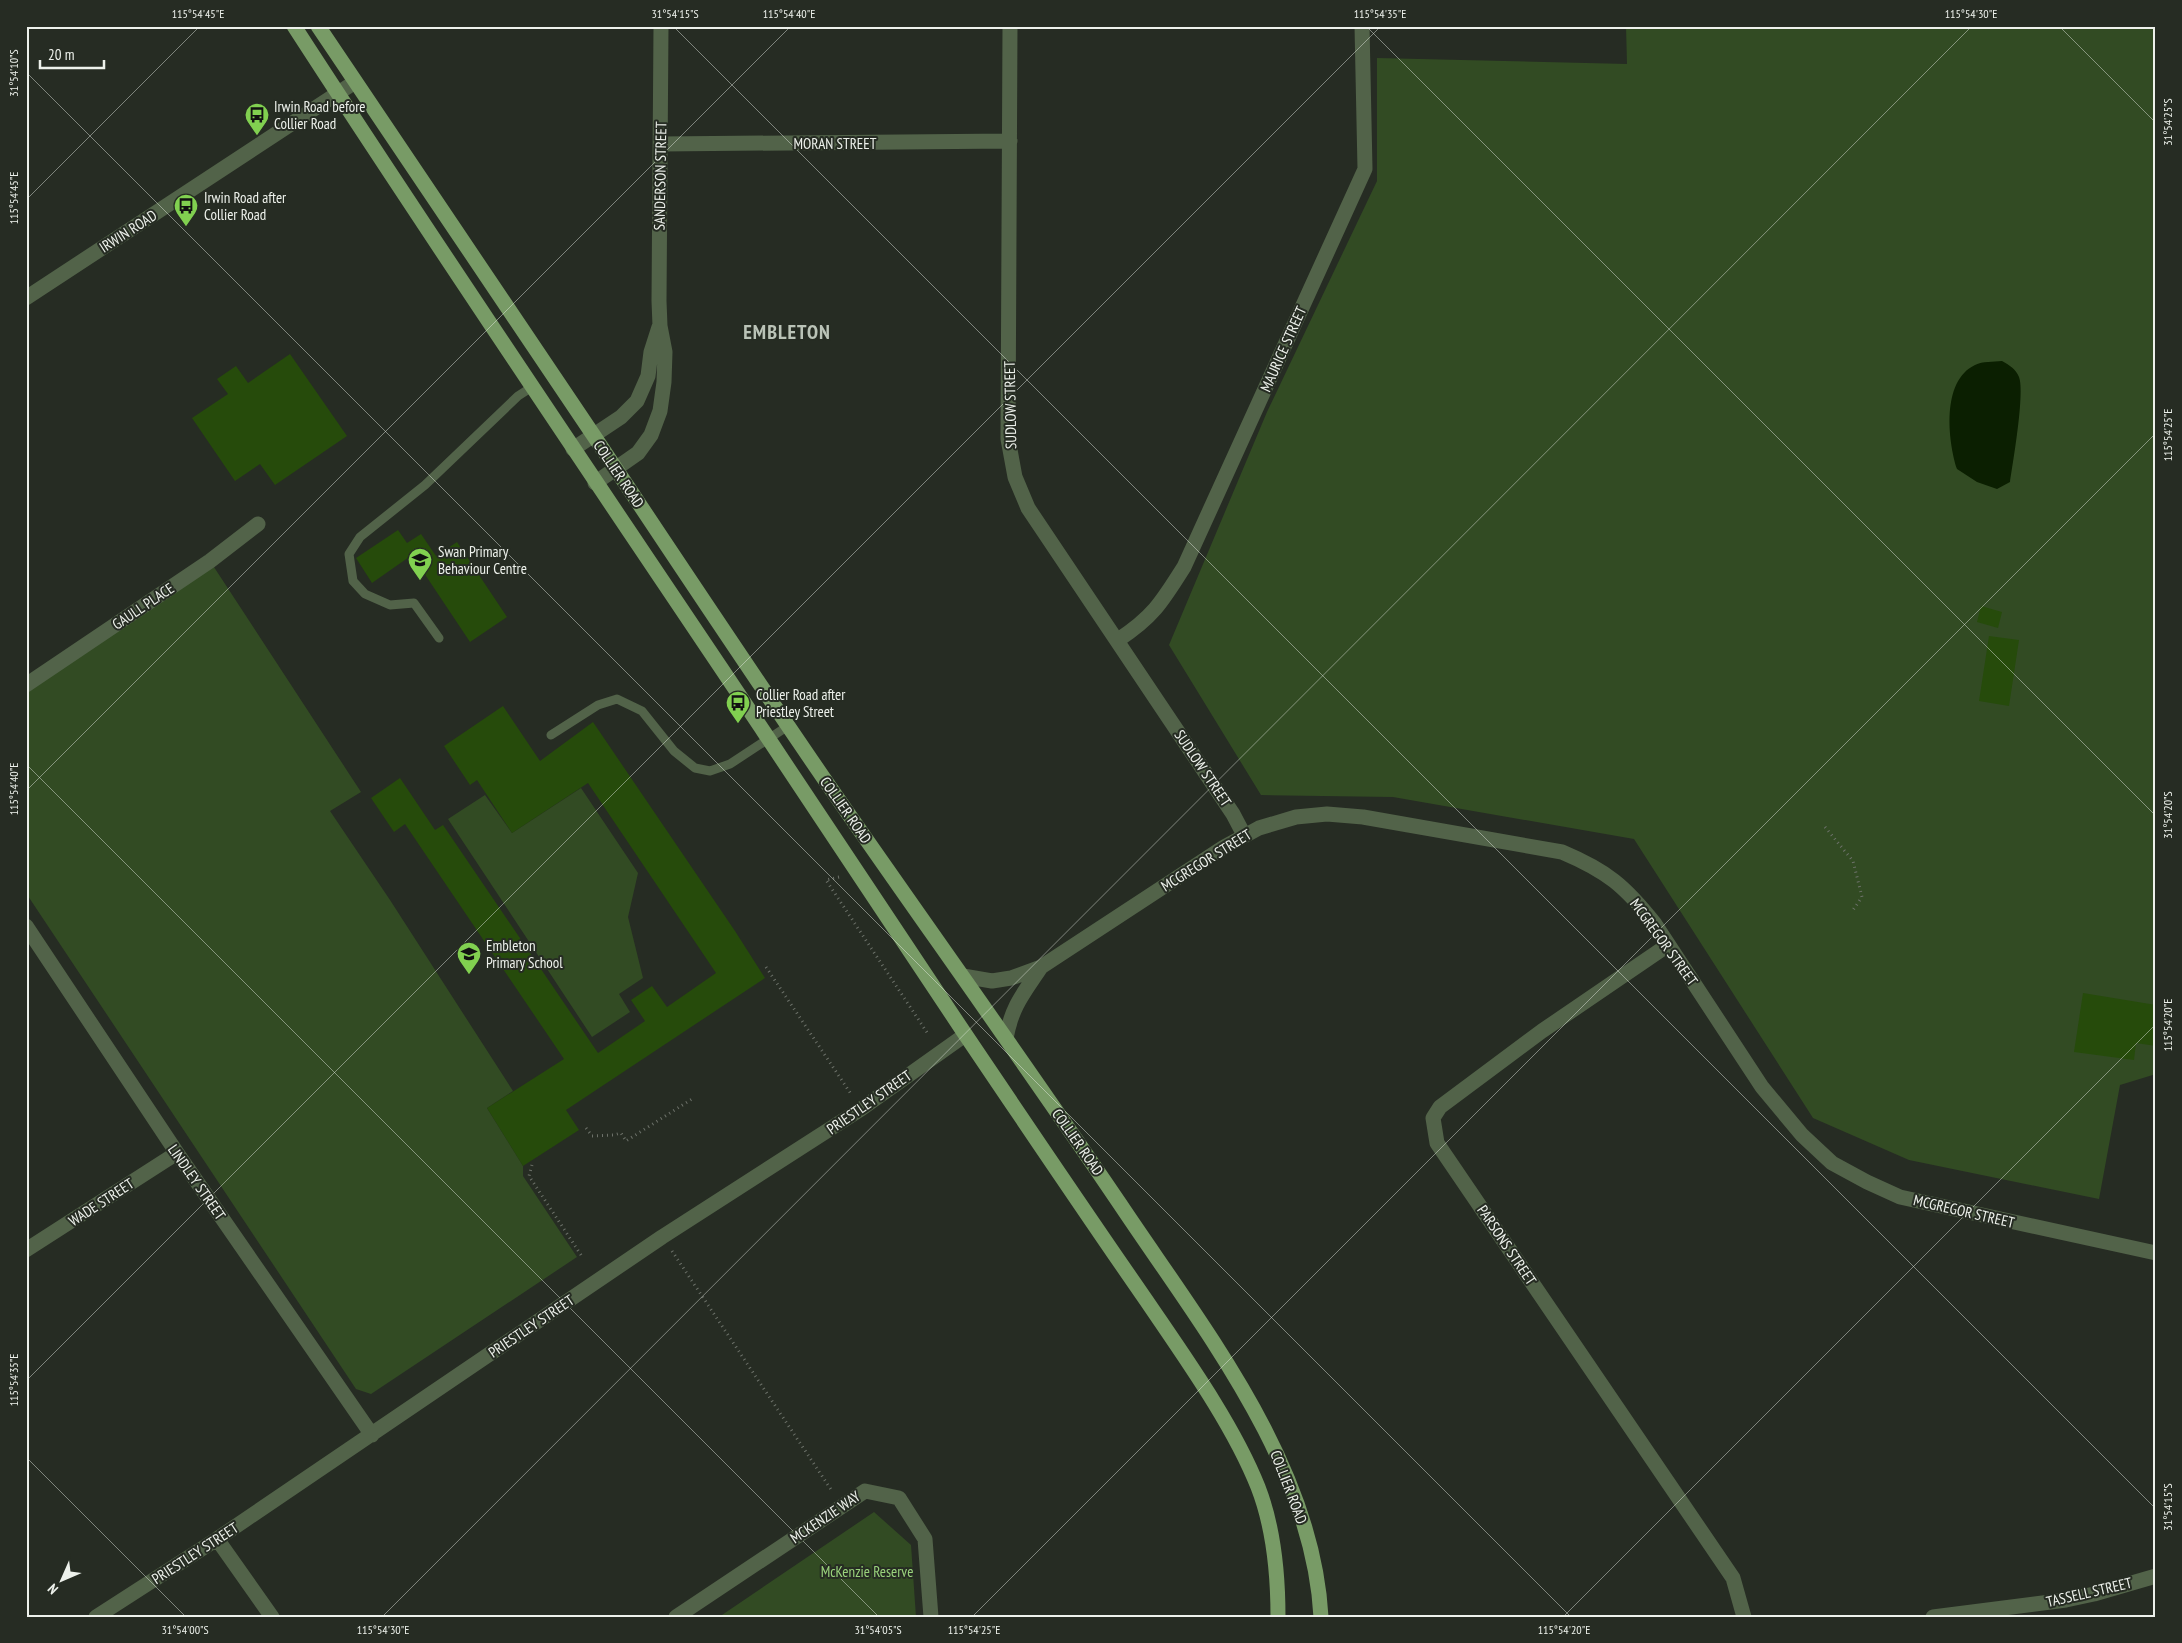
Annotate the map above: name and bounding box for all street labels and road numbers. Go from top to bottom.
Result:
street label: SANDERSON STREET [650,121,670,231]
street label: MORAN STREET [794,134,877,153]
street label: IRWIN ROAD [96,205,160,257]
street label: MAURICE STREET [1256,303,1310,395]
street label: SUDLOW STREET [1000,360,1020,449]
street label: COLLIER ROAD [590,437,649,511]
street label: GAULL PLACE [108,578,178,634]
street label: SUDLOW STREET [1170,726,1236,810]
street label: COLLIER ROAD [816,773,876,847]
street label: MCGREGOR STREET [1157,824,1255,895]
street label: MCGREGOR STREET [1626,895,1702,989]
street label: PRIESTLEY STREET [823,1066,915,1138]
street label: COLLIER ROAD [1048,1105,1108,1179]
street label: LINDLEY STREET [164,1141,230,1224]
street label: WADE STREET [65,1174,138,1230]
street label: MCGREGOR STREET [1912,1190,2017,1232]
street label: PARSONS STREET [1473,1201,1541,1289]
street label: PRIESTLEY STREET [485,1290,578,1362]
street label: COLLIER ROAD [1266,1448,1312,1527]
street label: MCKENZIE WAY [786,1487,864,1547]
street label: PRIESTLEY STREET [148,1518,242,1588]
street label: TASSELL STREET [2044,1573,2134,1611]

